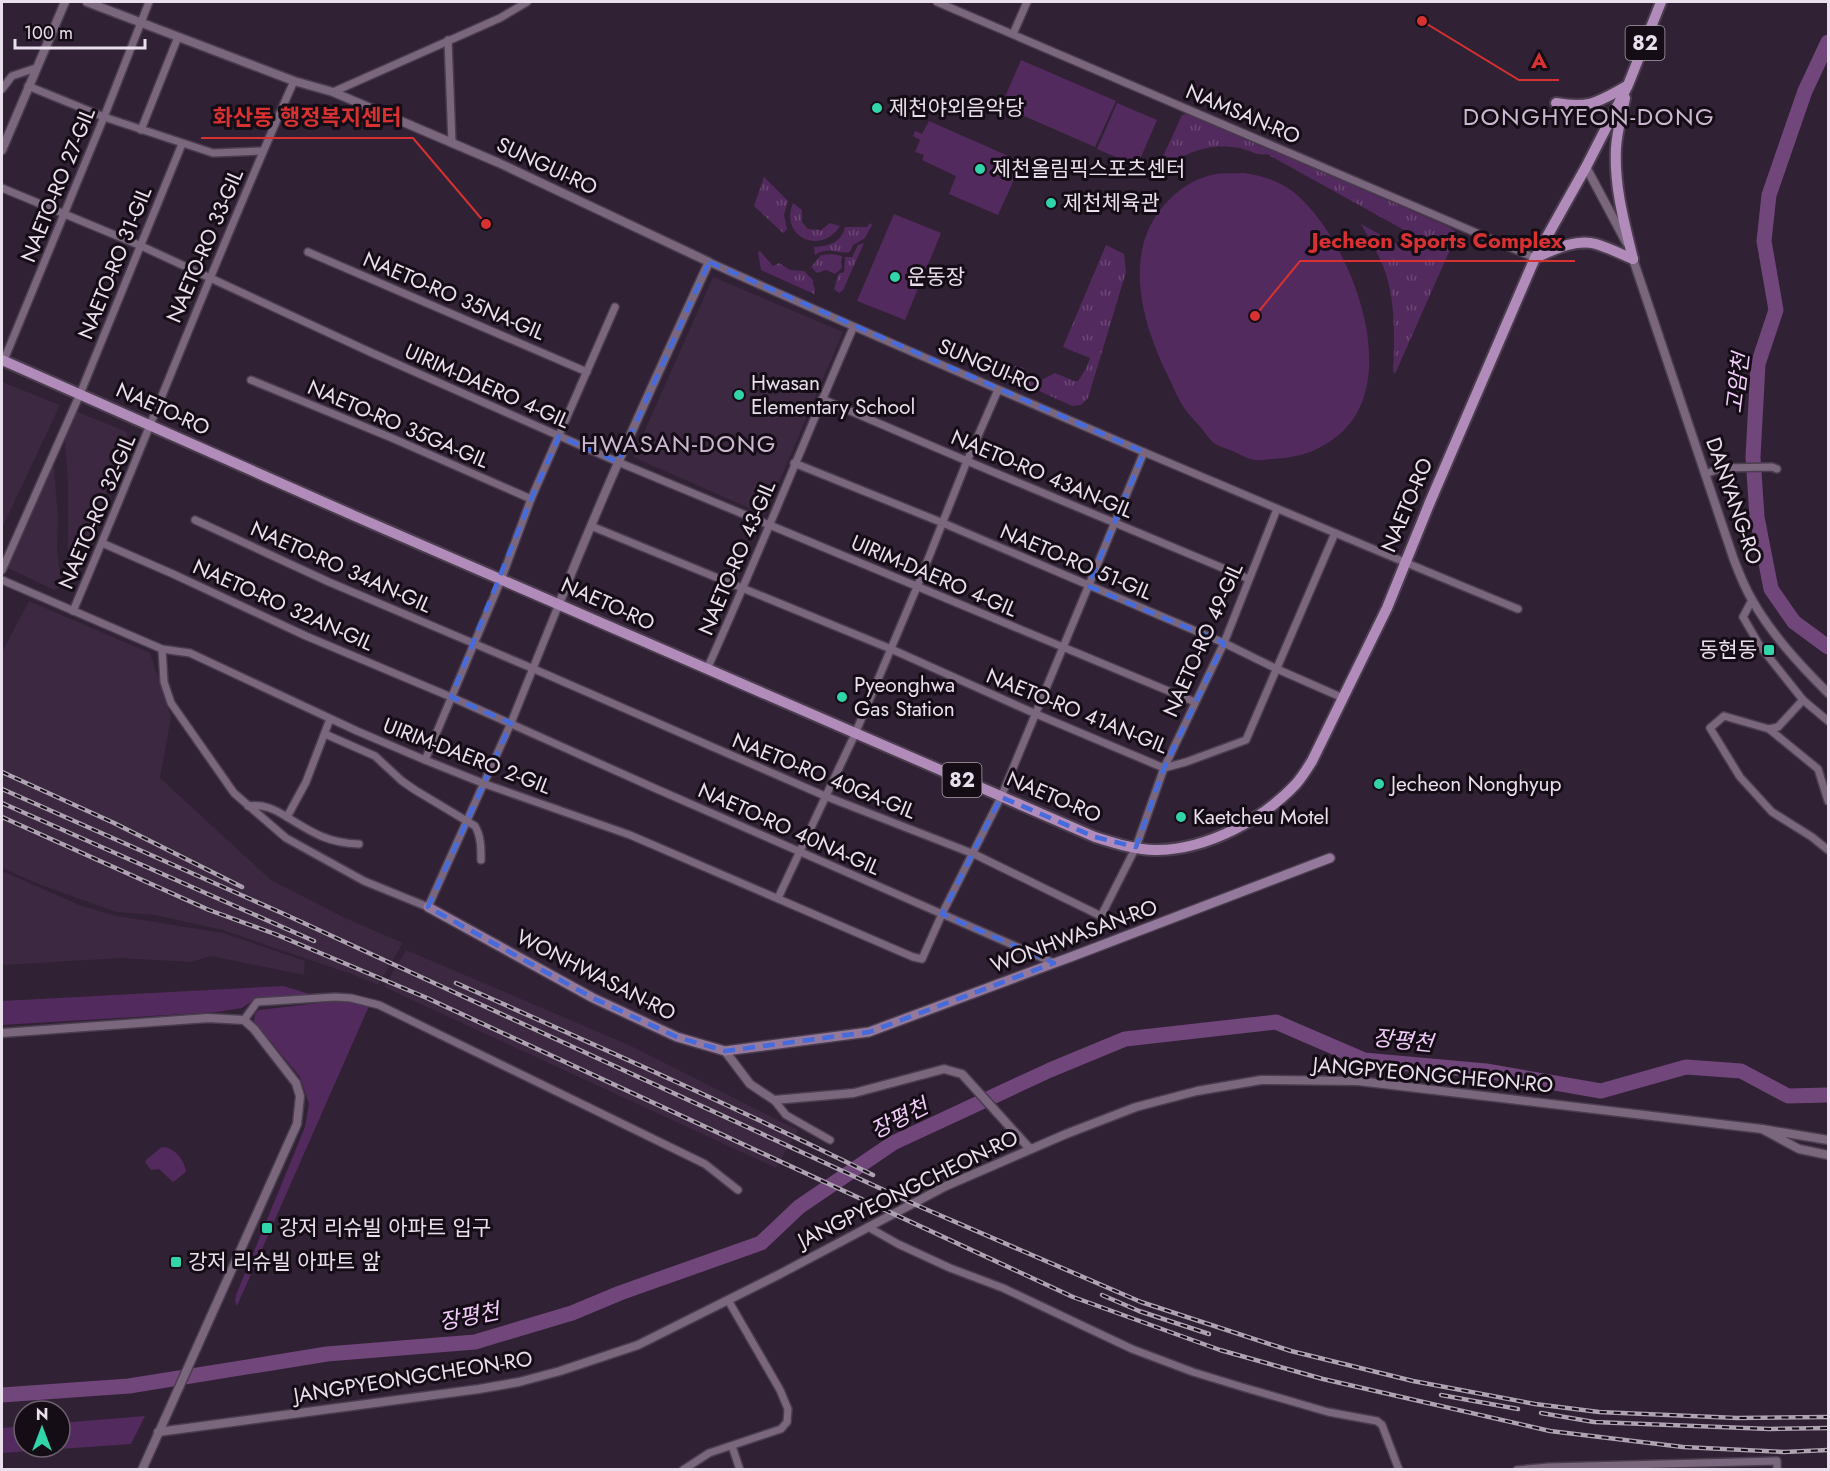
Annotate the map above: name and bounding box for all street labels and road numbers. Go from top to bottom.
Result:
road number: 82 [1626,26,1664,60]
street label: NAMSAN-RO [1181,76,1305,152]
street label: NAETO-RO 27-GIL [13,103,103,267]
street label: SUNGUI-RO [492,130,602,202]
street label: NAETO-RO 33-GIL [159,164,251,327]
street label: NAETO-RO 31-GIL [71,182,160,344]
street label: NAETO-RO 35NA-GIL [358,244,550,348]
street label: SUNGUI-RO [933,331,1045,401]
street label: UIRIM-DAERO 4-GIL [400,336,575,436]
street label: NAETO-RO 35GA-GIL [303,372,494,476]
street label: NAETO-RO [111,375,215,443]
street label: NAETO-RO 43AN-GIL [946,422,1138,526]
street label: NAETO-RO 32-GIL [51,430,143,594]
street label: DANYANG-RO [1698,433,1770,569]
street label: NAETO-RO [1374,453,1440,557]
street label: NAETO-RO 43-GIL [691,476,783,640]
street label: NAETO-RO 34AN-GIL [246,514,437,621]
street label: NAETO-RO 51-GIL [995,516,1157,608]
street label: UIRIM-DAERO 4-GIL [846,527,1022,625]
street label: NAETO-RO 32AN-GIL [188,552,379,659]
street label: NAETO-RO 49-GIL [1156,558,1251,722]
street label: NAETO-RO [556,570,660,638]
street label: NAETO-RO 41AN-GIL [982,661,1173,761]
street label: UIRIM-DAERO 2-GIL [379,710,556,802]
street label: NAETO-RO 40GA-GIL [728,725,921,827]
road number: 82 [942,763,982,797]
street label: NAETO-RO [1002,764,1106,830]
street label: NAETO-RO 40NA-GIL [693,775,885,883]
street label: WONHWASAN-RO [986,892,1162,980]
street label: WONHWASAN-RO [511,922,681,1028]
street label: JANGPYEONGCHEON-RO [1308,1049,1555,1100]
street label: JANGPYEONGCHEON-RO [790,1123,1023,1257]
street label: JANGPYEONGCHEON-RO [288,1343,535,1411]

